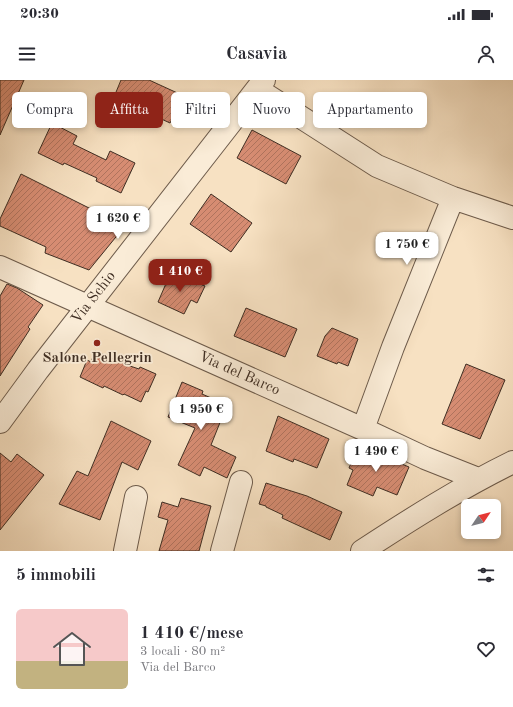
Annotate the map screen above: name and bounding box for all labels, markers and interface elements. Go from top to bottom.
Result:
text: 20:30 [20,7,59,22]
icon: menu [16,43,38,65]
icon: person [475,43,497,65]
text: Casavia [226,45,287,63]
chip: Compra [12,92,87,128]
chip: Affitta [95,92,163,128]
chip: Filtri [171,92,230,128]
chip: Nuovo [238,92,305,128]
chip: Appartamento [313,92,427,128]
pin: 1 620 € [81,206,155,240]
text: 1 620 € [96,212,140,225]
pin: 1 750 € [370,232,444,266]
text: 1 750 € [385,238,429,251]
pin: 1 410 € [143,259,217,293]
text: 1 410 € [158,265,202,278]
street label: Via Schio [69,269,119,327]
marker: Salone Pellegrin [92,338,102,348]
street label: Via del Barco [196,349,282,399]
place label: Salone Pellegrin [42,351,152,366]
pin: 1 950 € [164,397,238,431]
text: 1 950 € [179,403,223,416]
pin: 1 490 € [339,439,413,473]
text: 1 490 € [354,445,398,458]
north arrow [461,499,501,539]
map controls [461,499,501,539]
icon: filters [475,564,497,586]
text: 5 immobili [16,567,96,584]
icon: home [48,625,96,673]
text: 1 410 €/mese [140,625,243,642]
icon: heart [475,638,497,660]
text: 3 locali · 80 m² [140,645,225,658]
text: Via del Barco [140,661,216,674]

